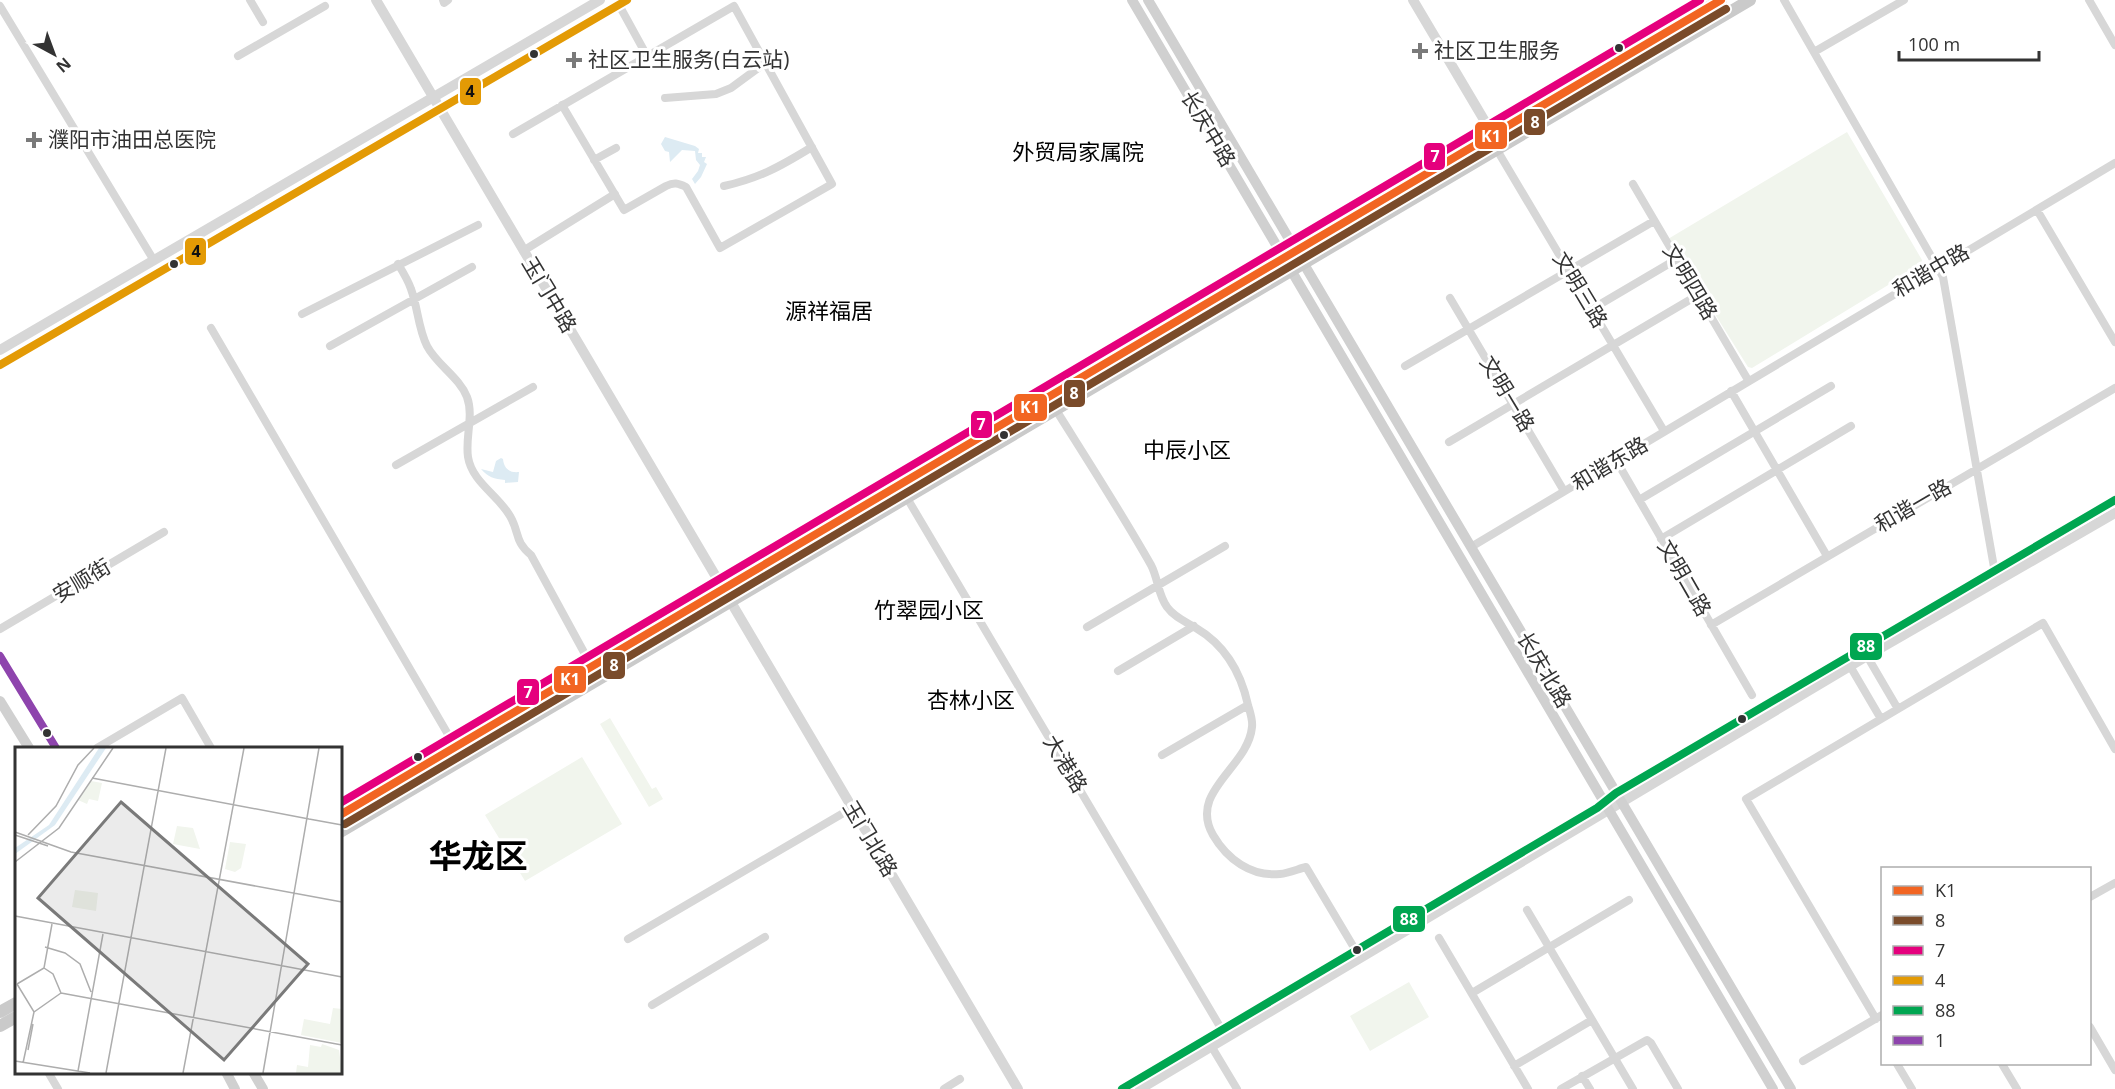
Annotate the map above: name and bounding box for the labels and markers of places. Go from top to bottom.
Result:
place label: 社区卫生服务 [1434,36,1560,64]
marker: 社区卫生服务 [1411,42,1429,60]
unlabelled marker [1613,42,1625,54]
place label: 社区卫生服务(白云站) [588,45,789,73]
unlabelled marker [528,48,540,60]
marker: 社区卫生服务(白云站) [565,51,583,69]
place label: 濮阳市油田总医院 [48,125,216,153]
marker: 濮阳市油田总医院 [25,131,43,149]
unlabelled marker [168,258,180,270]
unlabelled marker [998,429,1010,441]
unlabelled marker [1736,713,1748,725]
unlabelled marker [41,727,53,739]
unlabelled marker [412,751,424,763]
unlabelled marker [1351,944,1363,956]

